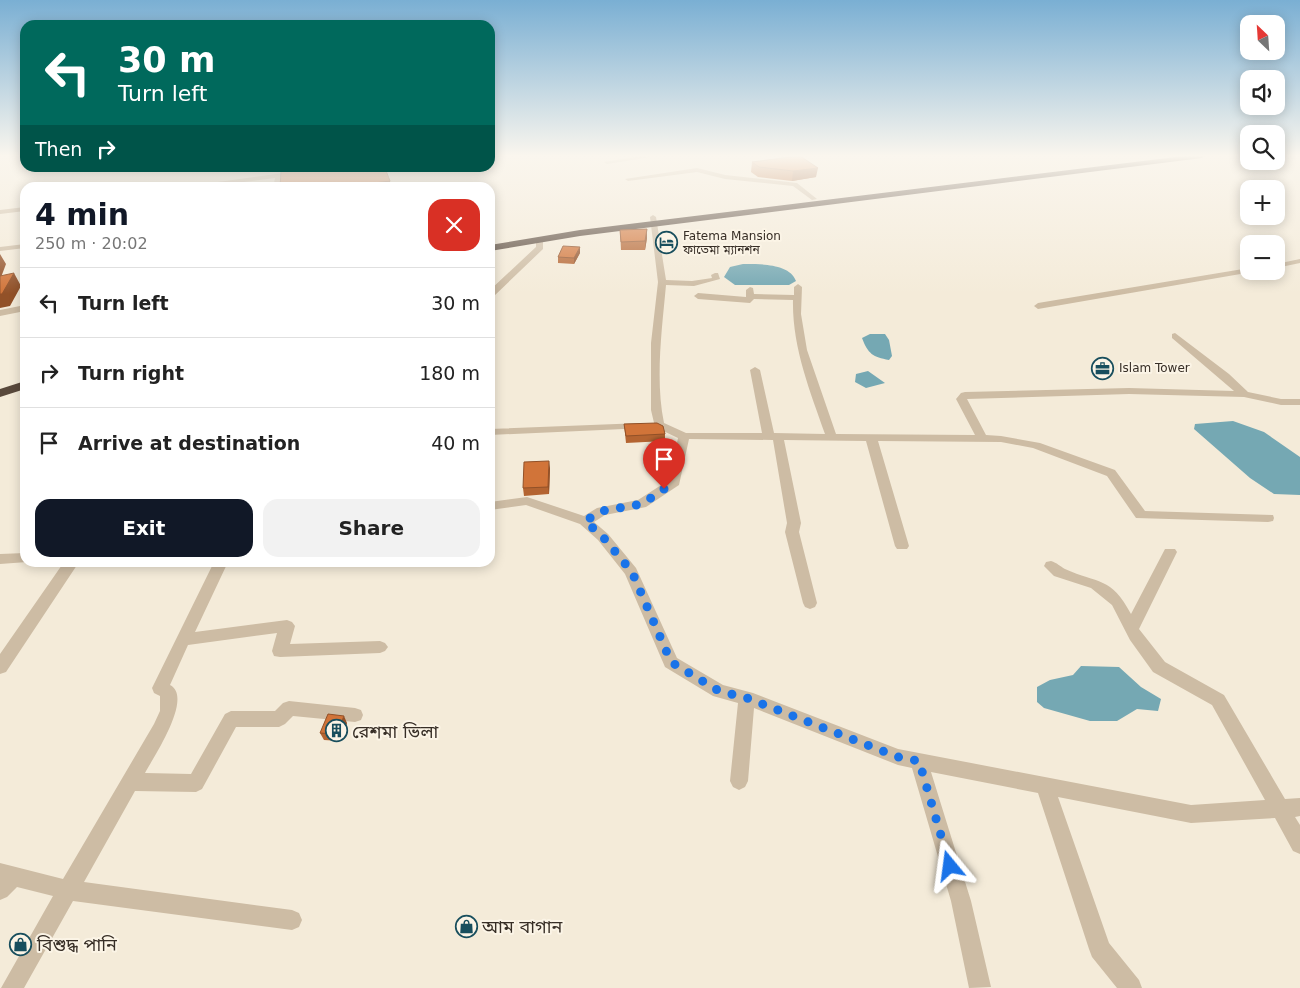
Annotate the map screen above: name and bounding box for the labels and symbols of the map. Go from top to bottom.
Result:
north arrow [1240,15,1285,60]
place label: Fatema Mansion ফাতেমা ম্যানশন [682,229,781,257]
hotel icon: Fatema Mansion ফাতেমা ম্যানশন [655,231,679,255]
office icon: Islam Tower [1091,356,1115,380]
place label: Islam Tower [1119,361,1190,375]
pin [643,438,685,489]
building icon: রেশমা ভিলা [324,719,348,743]
place label: রেশমা ভিলা [352,721,439,742]
position arrow [923,839,975,891]
shop icon: আম বাগান [454,914,478,938]
place label: আম বাগান [481,916,564,937]
shop icon: বিশুদ্ধ পানি [9,932,33,956]
place label: বিশুদ্ধ পানি [36,934,118,955]

